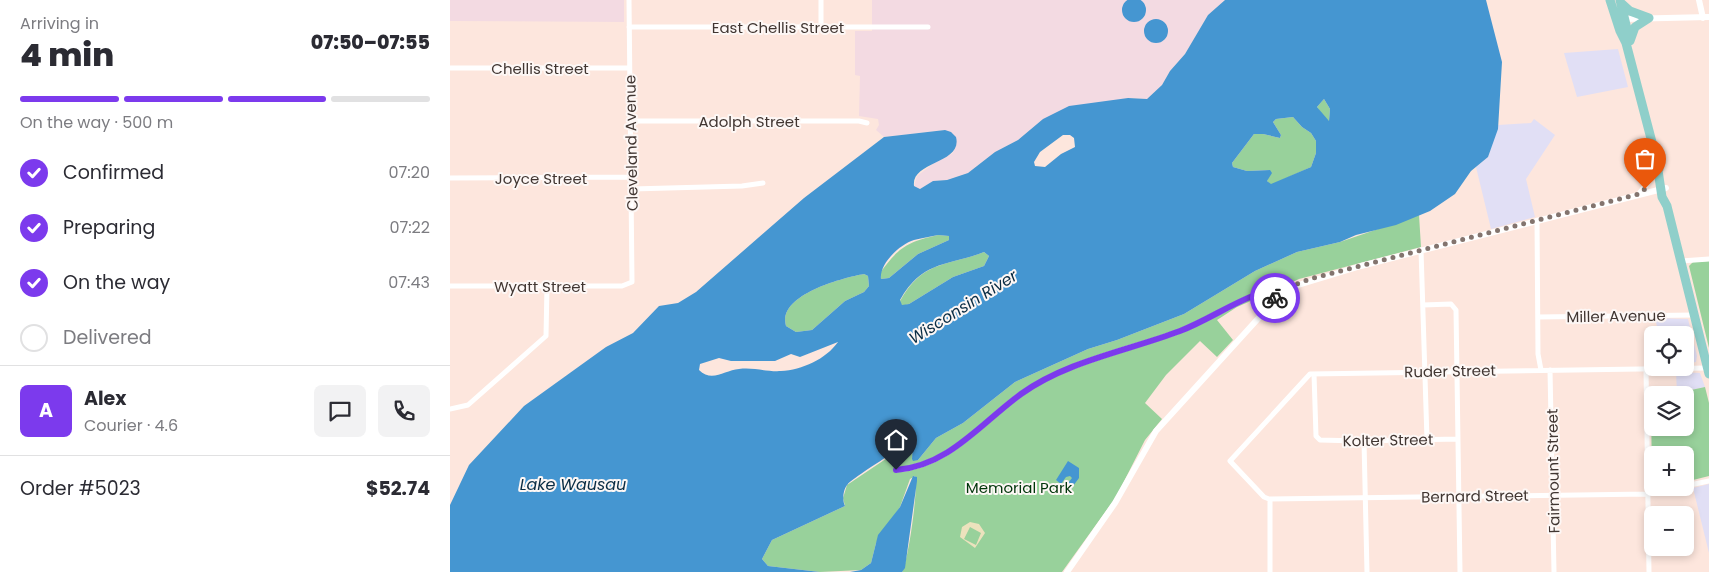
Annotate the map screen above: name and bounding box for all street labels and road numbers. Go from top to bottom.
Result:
street label: East Chellis Street [712,17,844,38]
street label: Chellis Street [491,58,589,79]
street label: Cleveland Avenue [619,75,643,211]
street label: Adolph Street [698,111,800,132]
street label: Joyce Street [495,168,587,189]
street label: Wyatt Street [494,276,586,297]
street label: Miller Avenue [1566,305,1666,327]
street label: Ruder Street [1404,360,1496,382]
street label: Fairmount Street [1541,409,1565,533]
street label: Kolter Street [1343,429,1433,451]
street label: Bernard Street [1421,485,1529,507]

